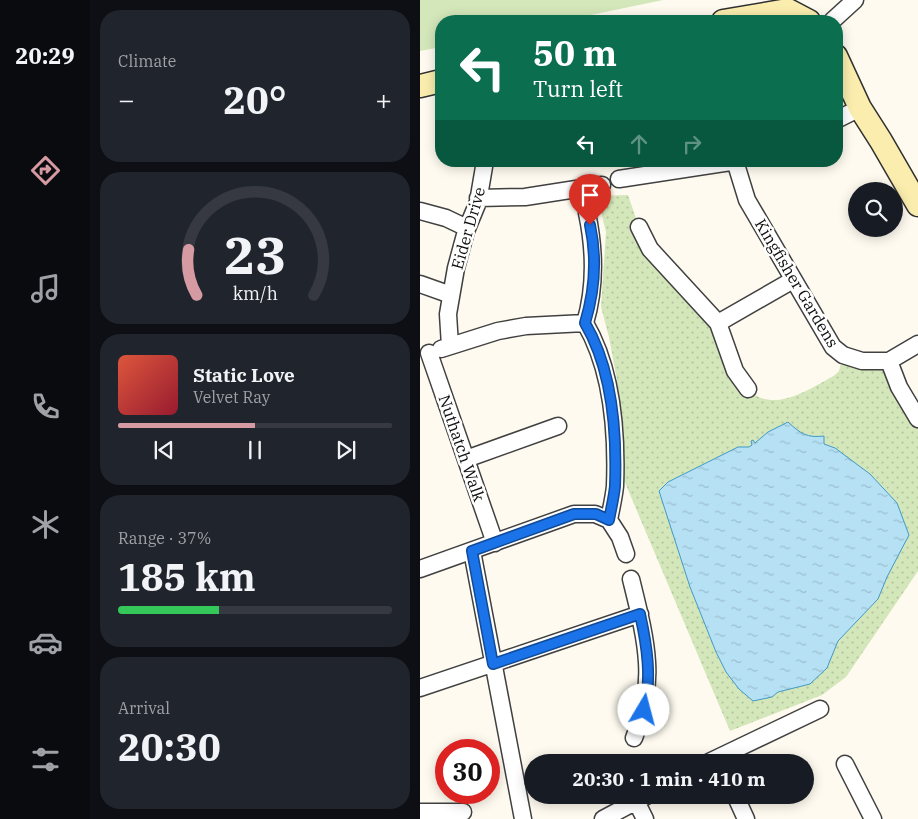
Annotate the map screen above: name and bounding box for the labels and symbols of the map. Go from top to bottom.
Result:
pin [569,174,611,225]
street label: Eider Drive [447,184,489,272]
street label: Kingfisher Gardens [751,215,843,351]
street label: Nuthatch Walk [434,392,490,505]
position arrow [617,683,669,735]
speed limit sign: 30 [435,739,500,804]

